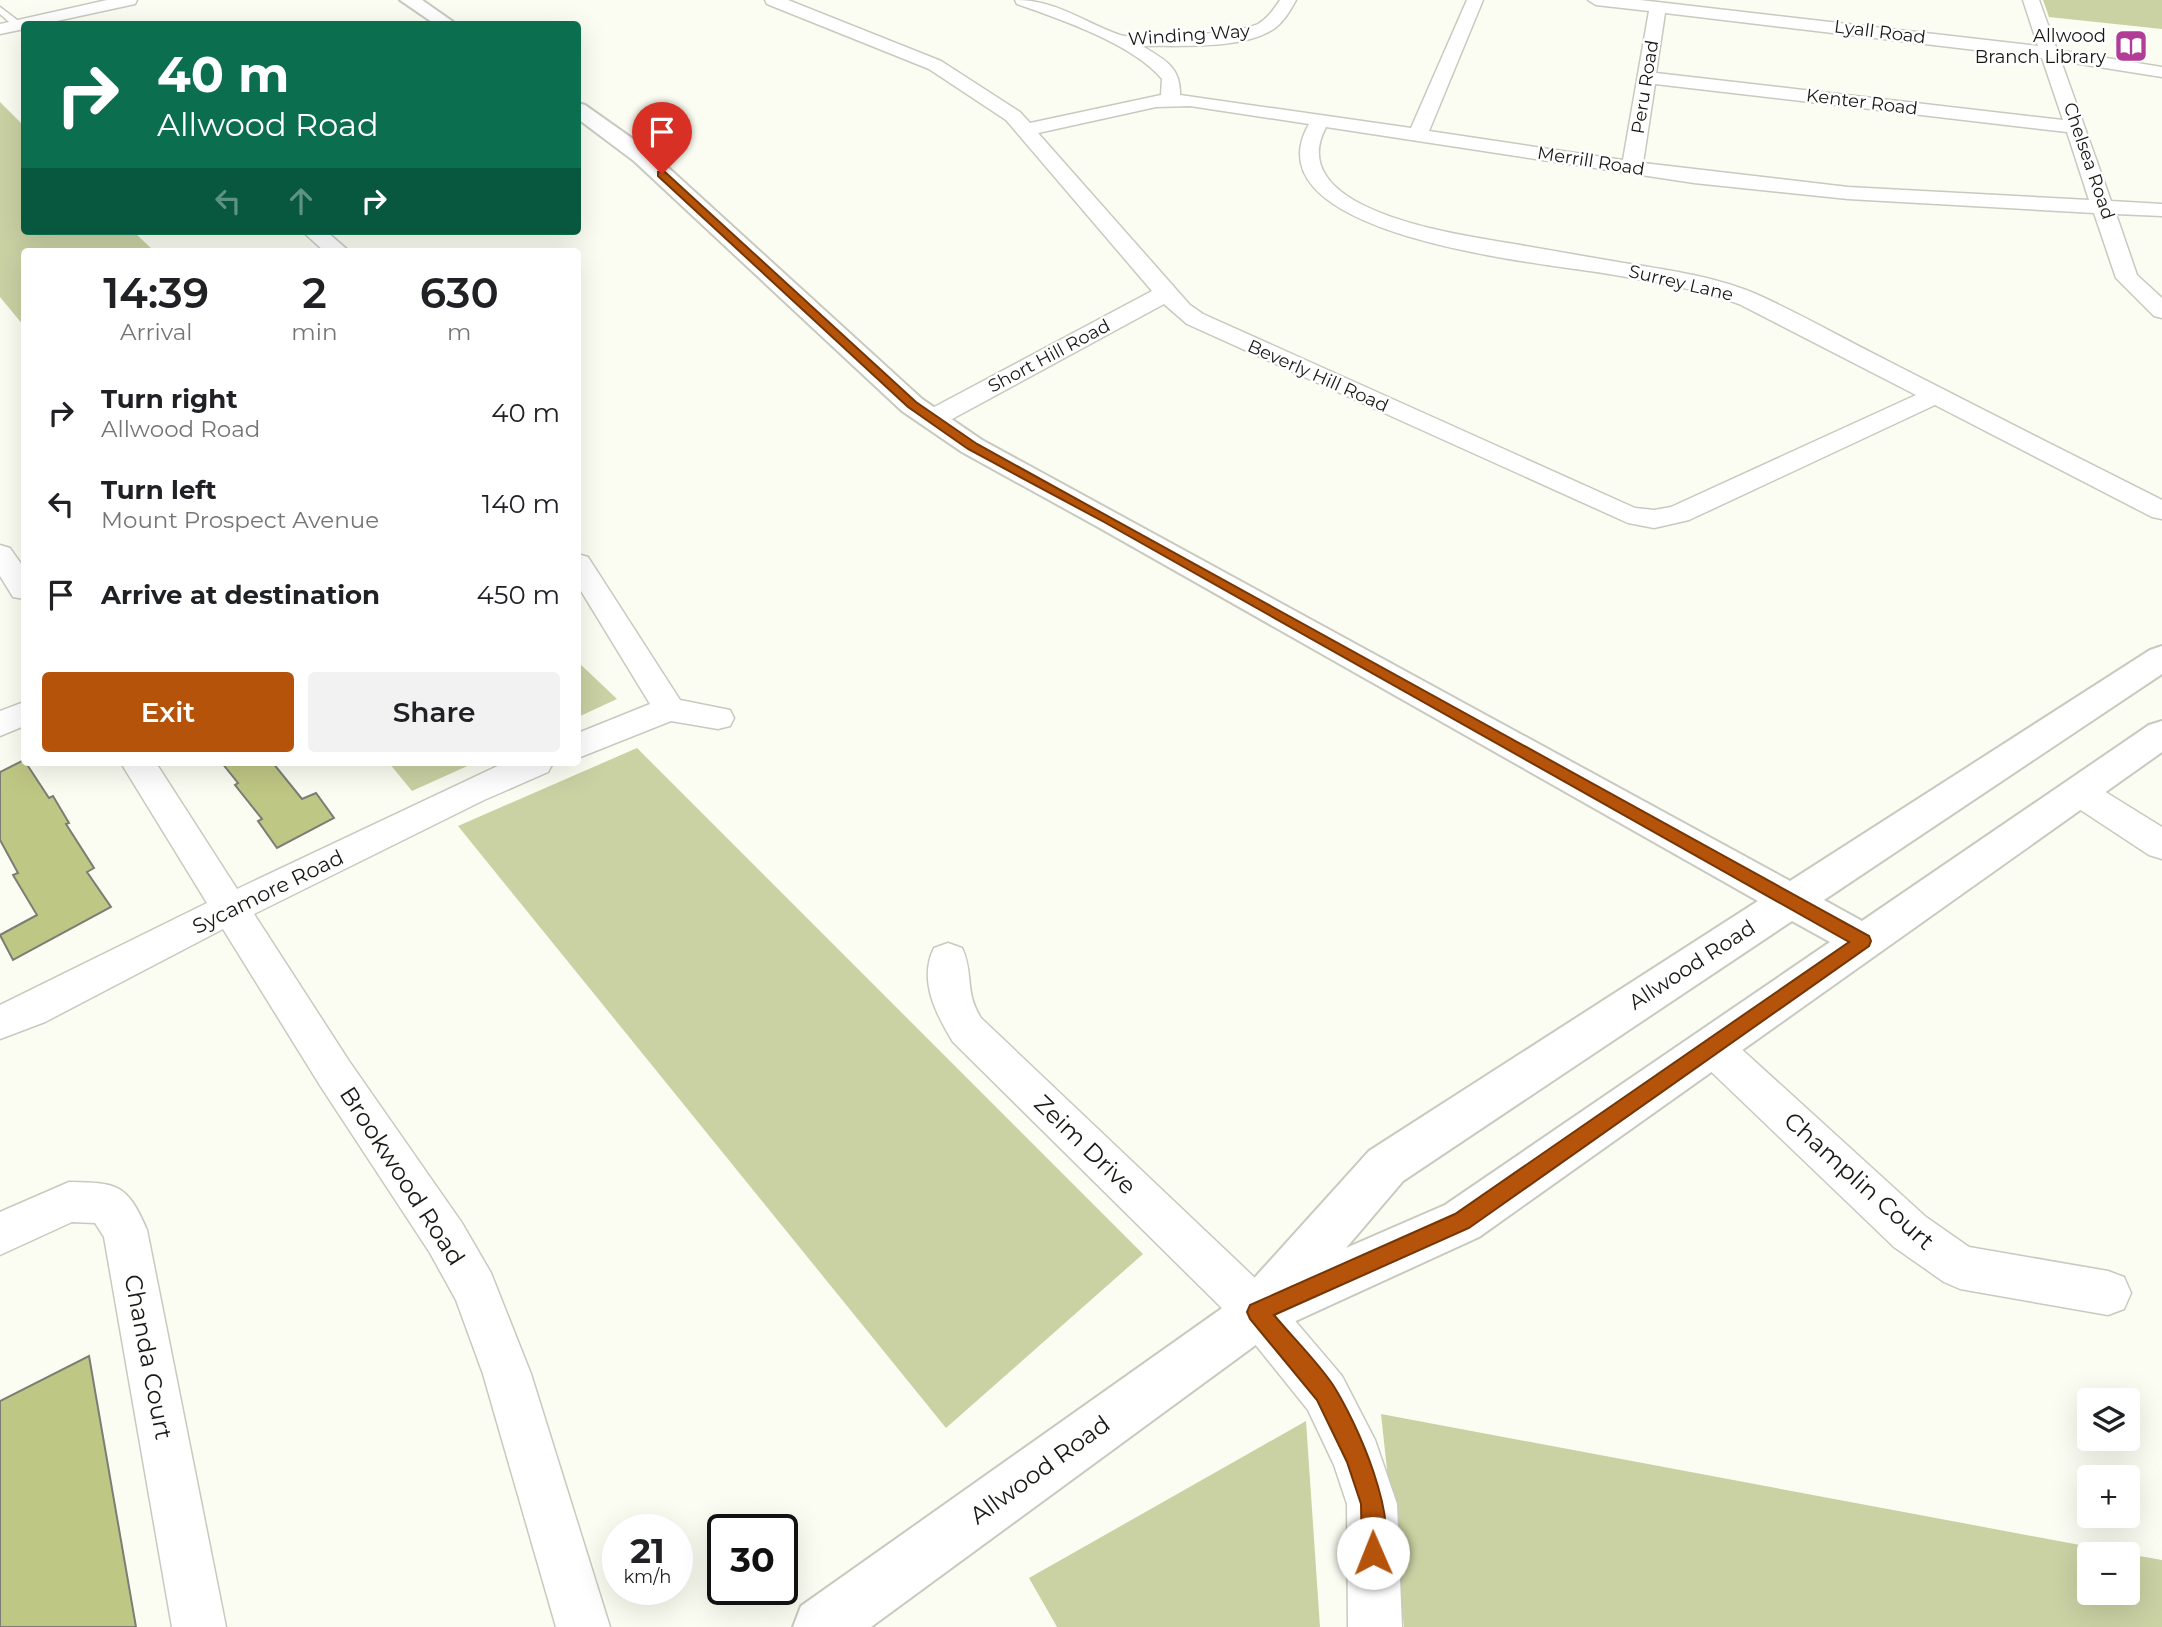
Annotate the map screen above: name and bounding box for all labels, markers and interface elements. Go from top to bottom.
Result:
street label: Lyall Road [1833,15,1927,49]
street label: Winding Way [1127,20,1251,50]
place label: Allwood Branch Library [1975,25,2106,68]
library icon: Allwood Branch Library [2112,27,2150,65]
street label: Peru Road [1627,39,1663,135]
text: 40 m [157,45,289,104]
icon: right [42,49,133,140]
street label: Kenter Road [1805,84,1919,120]
street label: Chelsea Road [2059,100,2119,222]
pin [632,102,692,174]
text: Allwood Road [157,105,379,144]
icon: arrive [643,113,681,151]
street label: Merrill Road [1536,142,1646,180]
icon: left [209,182,247,220]
icon: ahead [282,182,320,220]
icon: right [355,182,393,220]
street label: Surrey Lane [1627,260,1736,306]
text: 14:39 [103,267,209,319]
text: 2 [302,267,327,319]
text: 630 [420,267,499,319]
street label: Short Hill Road [984,315,1114,397]
text: Arrival [120,318,192,346]
text: min [291,318,337,346]
text: m [447,318,471,346]
street label: Beverly Hill Road [1244,335,1392,417]
text: Turn right [101,383,237,415]
icon: right [42,394,80,432]
text: 40 m [491,397,560,429]
text: Allwood Road [101,415,260,443]
text: Turn left [101,474,217,506]
icon: left [42,485,80,523]
text: 140 m [482,488,560,520]
text: Mount Prospect Avenue [101,506,379,534]
icon: arrive [42,576,80,614]
text: Arrive at destination [101,579,380,611]
text: 450 m [477,579,560,611]
button: Exit [42,672,294,752]
button: Share [308,672,560,752]
street label: Sycamore Road [188,844,347,939]
street label: Allwood Road [1624,914,1760,1015]
street label: Brookwood Road [334,1081,471,1271]
street label: Zeim Drive [1028,1089,1142,1201]
street label: Champlin Court [1778,1106,1941,1256]
street label: Chanda Court [118,1272,179,1442]
map controls [2077,1388,2140,1605]
button: layers [2077,1388,2140,1451]
street label: Allwood Road [964,1409,1115,1530]
button: + [2077,1465,2140,1528]
speed limit sign: 30 [707,1514,798,1605]
position arrow [1336,1516,1410,1590]
text: 21 [630,1529,665,1572]
button: − [2077,1542,2140,1605]
text: km/h [623,1566,672,1588]

